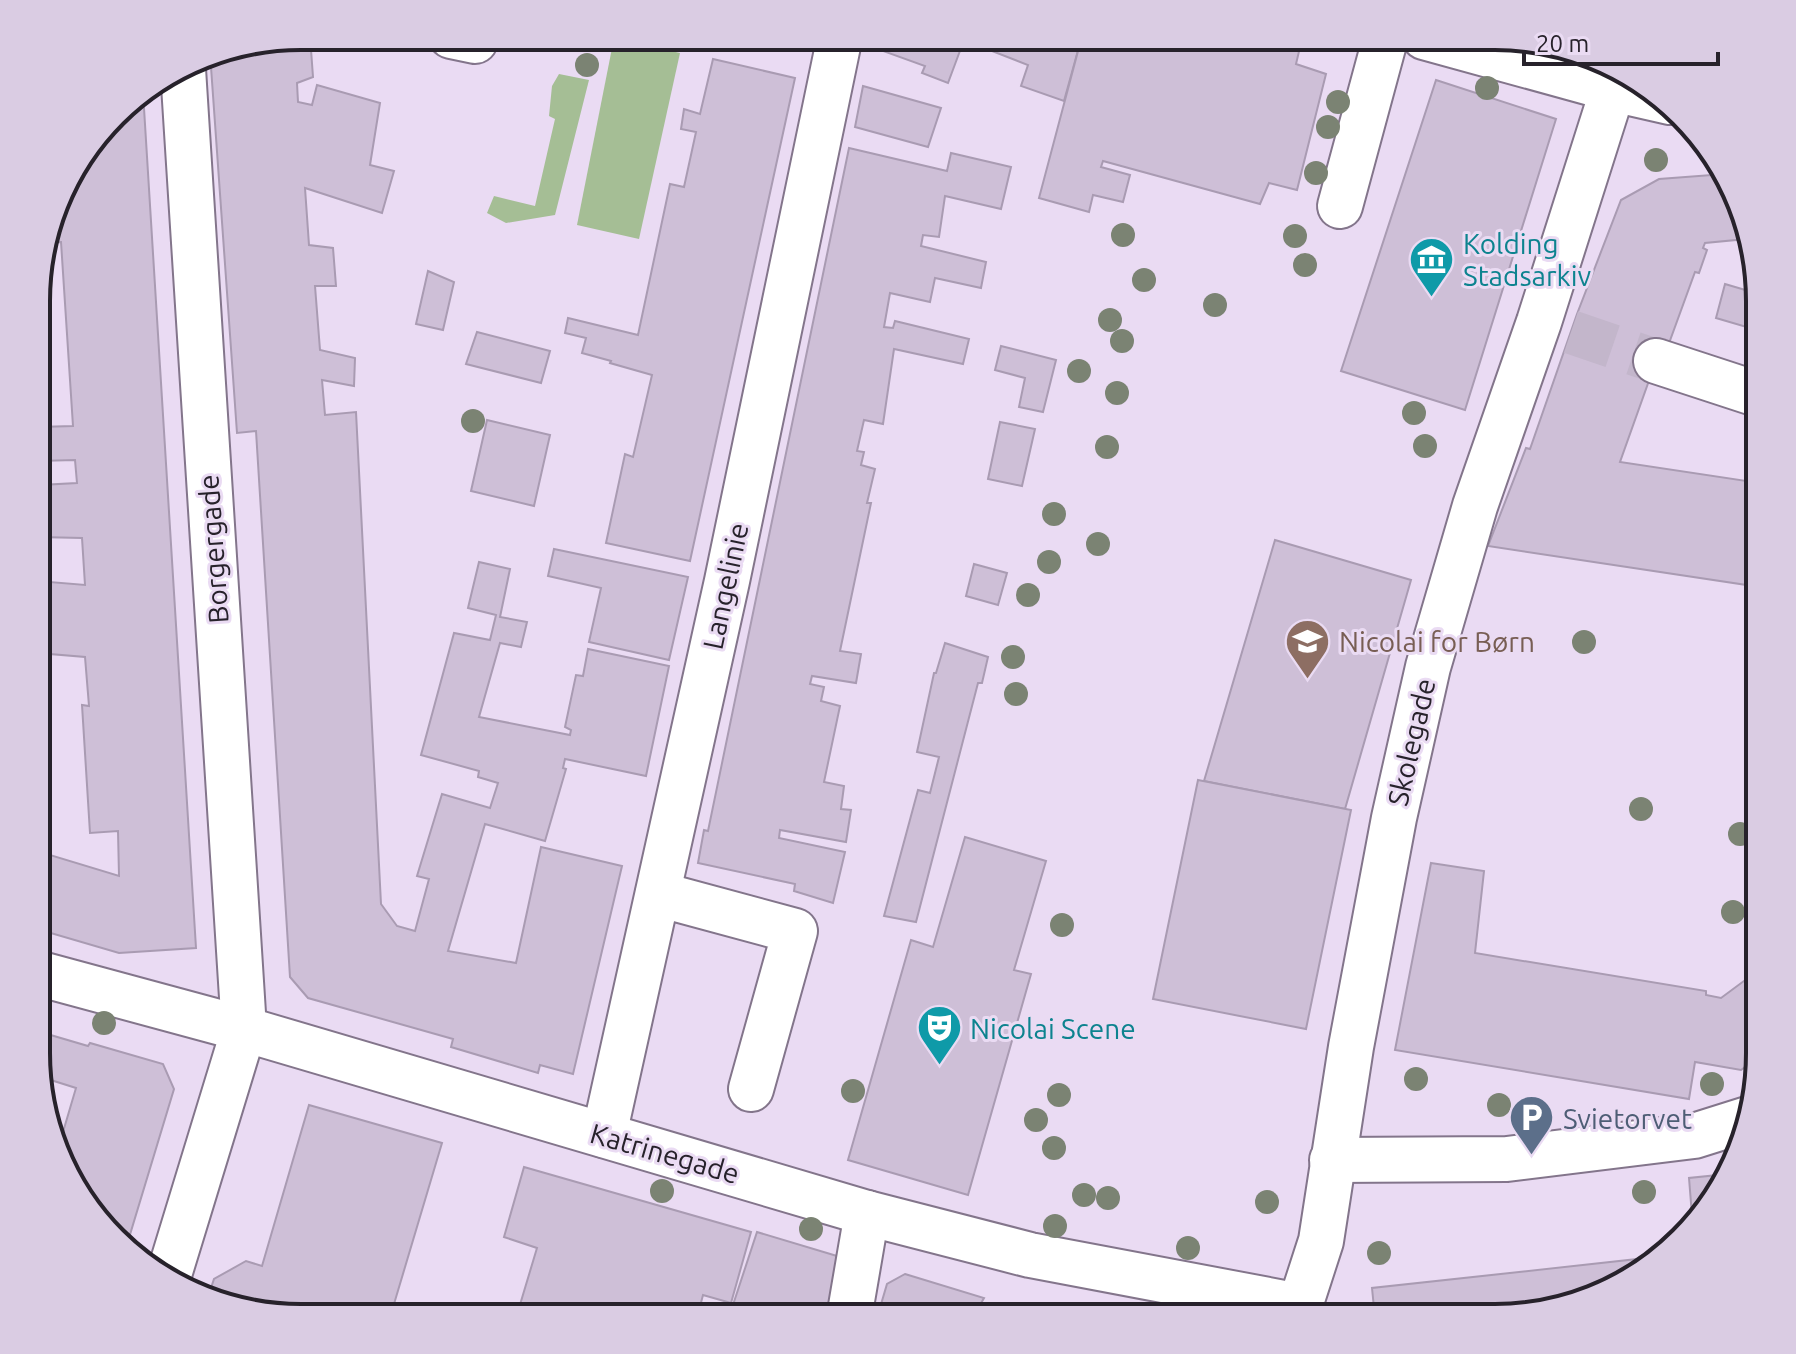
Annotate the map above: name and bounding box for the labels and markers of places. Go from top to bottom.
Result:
place label: Kolding Stadsarkiv [1463,228,1591,291]
museum icon: Kolding Stadsarkiv [1408,235,1456,298]
school or university icon: Nicolai for Børn [1284,617,1332,680]
place label: Nicolai for Børn [1339,626,1535,657]
theatre icon: Nicolai Scene [915,1004,963,1067]
place label: Nicolai Scene [970,1013,1136,1044]
parking icon: Svietorvet [1508,1094,1556,1157]
place label: Svietorvet [1563,1103,1692,1134]

